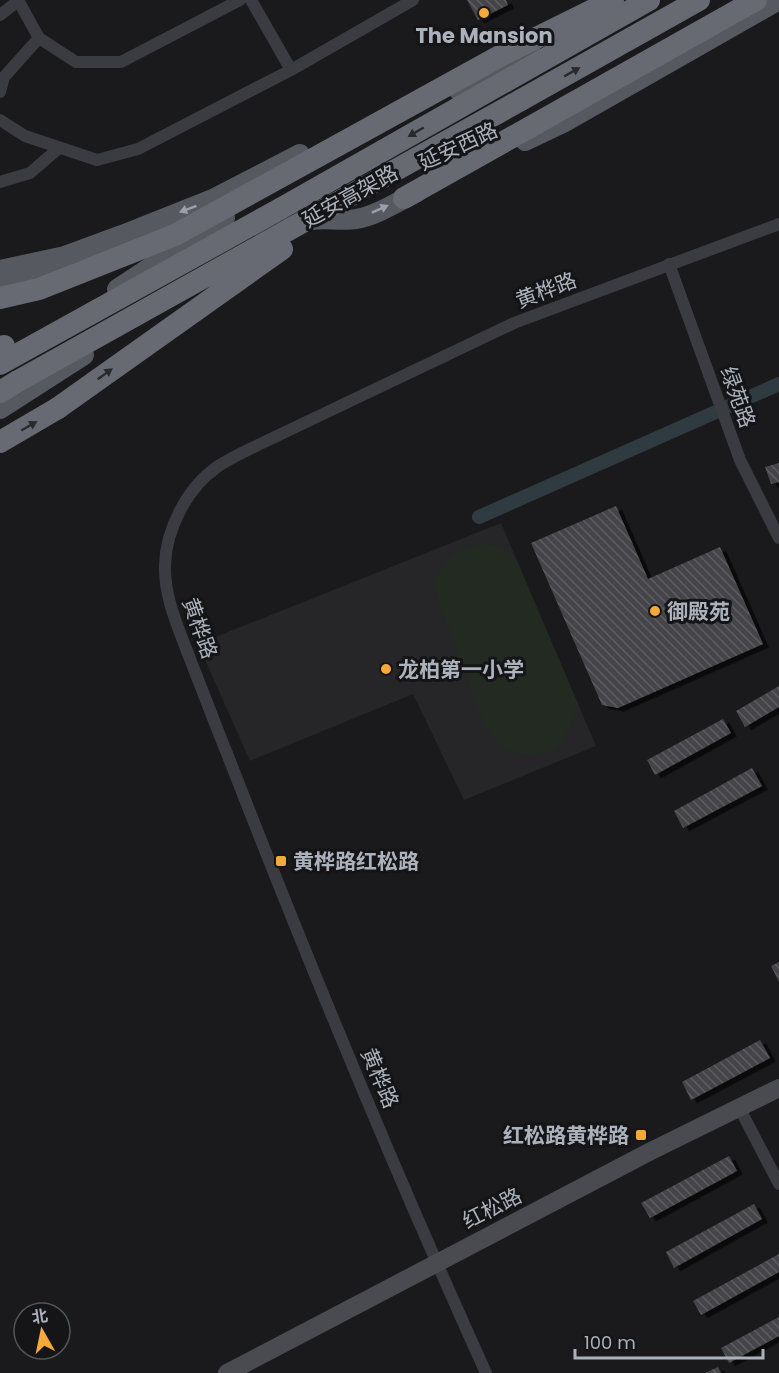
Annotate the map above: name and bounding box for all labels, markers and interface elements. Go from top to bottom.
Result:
marker: The Mansion [477,6,491,20]
place label: The Mansion [415,21,553,50]
one-way arrow [563,67,580,77]
street label: 延安西路 [414,115,502,177]
one-way arrow [408,127,424,138]
street label: 延安高架路 [297,158,403,234]
one-way arrow [179,204,197,214]
one-way arrow [372,204,390,214]
street label: 黄桦路 [511,265,581,315]
street label: 绿苑路 [714,362,762,432]
one-way arrow [97,368,113,380]
one-way arrow [21,420,37,431]
street label: 黄桦路 [176,593,224,663]
place label: 御殿苑 [667,597,730,626]
marker: 御殿苑 [648,604,662,618]
place label: 龙柏第一小学 [398,655,524,684]
marker: 龙柏第一小学 [379,662,393,676]
place label: 黄桦路红松路 [293,847,419,876]
marker: 黄桦路红松路 [274,854,288,868]
street label: 黄桦路 [354,1043,406,1113]
place label: 红松路黄桦路 [503,1121,629,1150]
marker: 红松路黄桦路 [634,1128,648,1142]
street label: 红松路 [457,1181,527,1235]
north arrow [12,1301,72,1361]
text: 北 [30,1304,49,1329]
scale bar [575,1322,762,1360]
text: 100 m [584,1330,636,1355]

